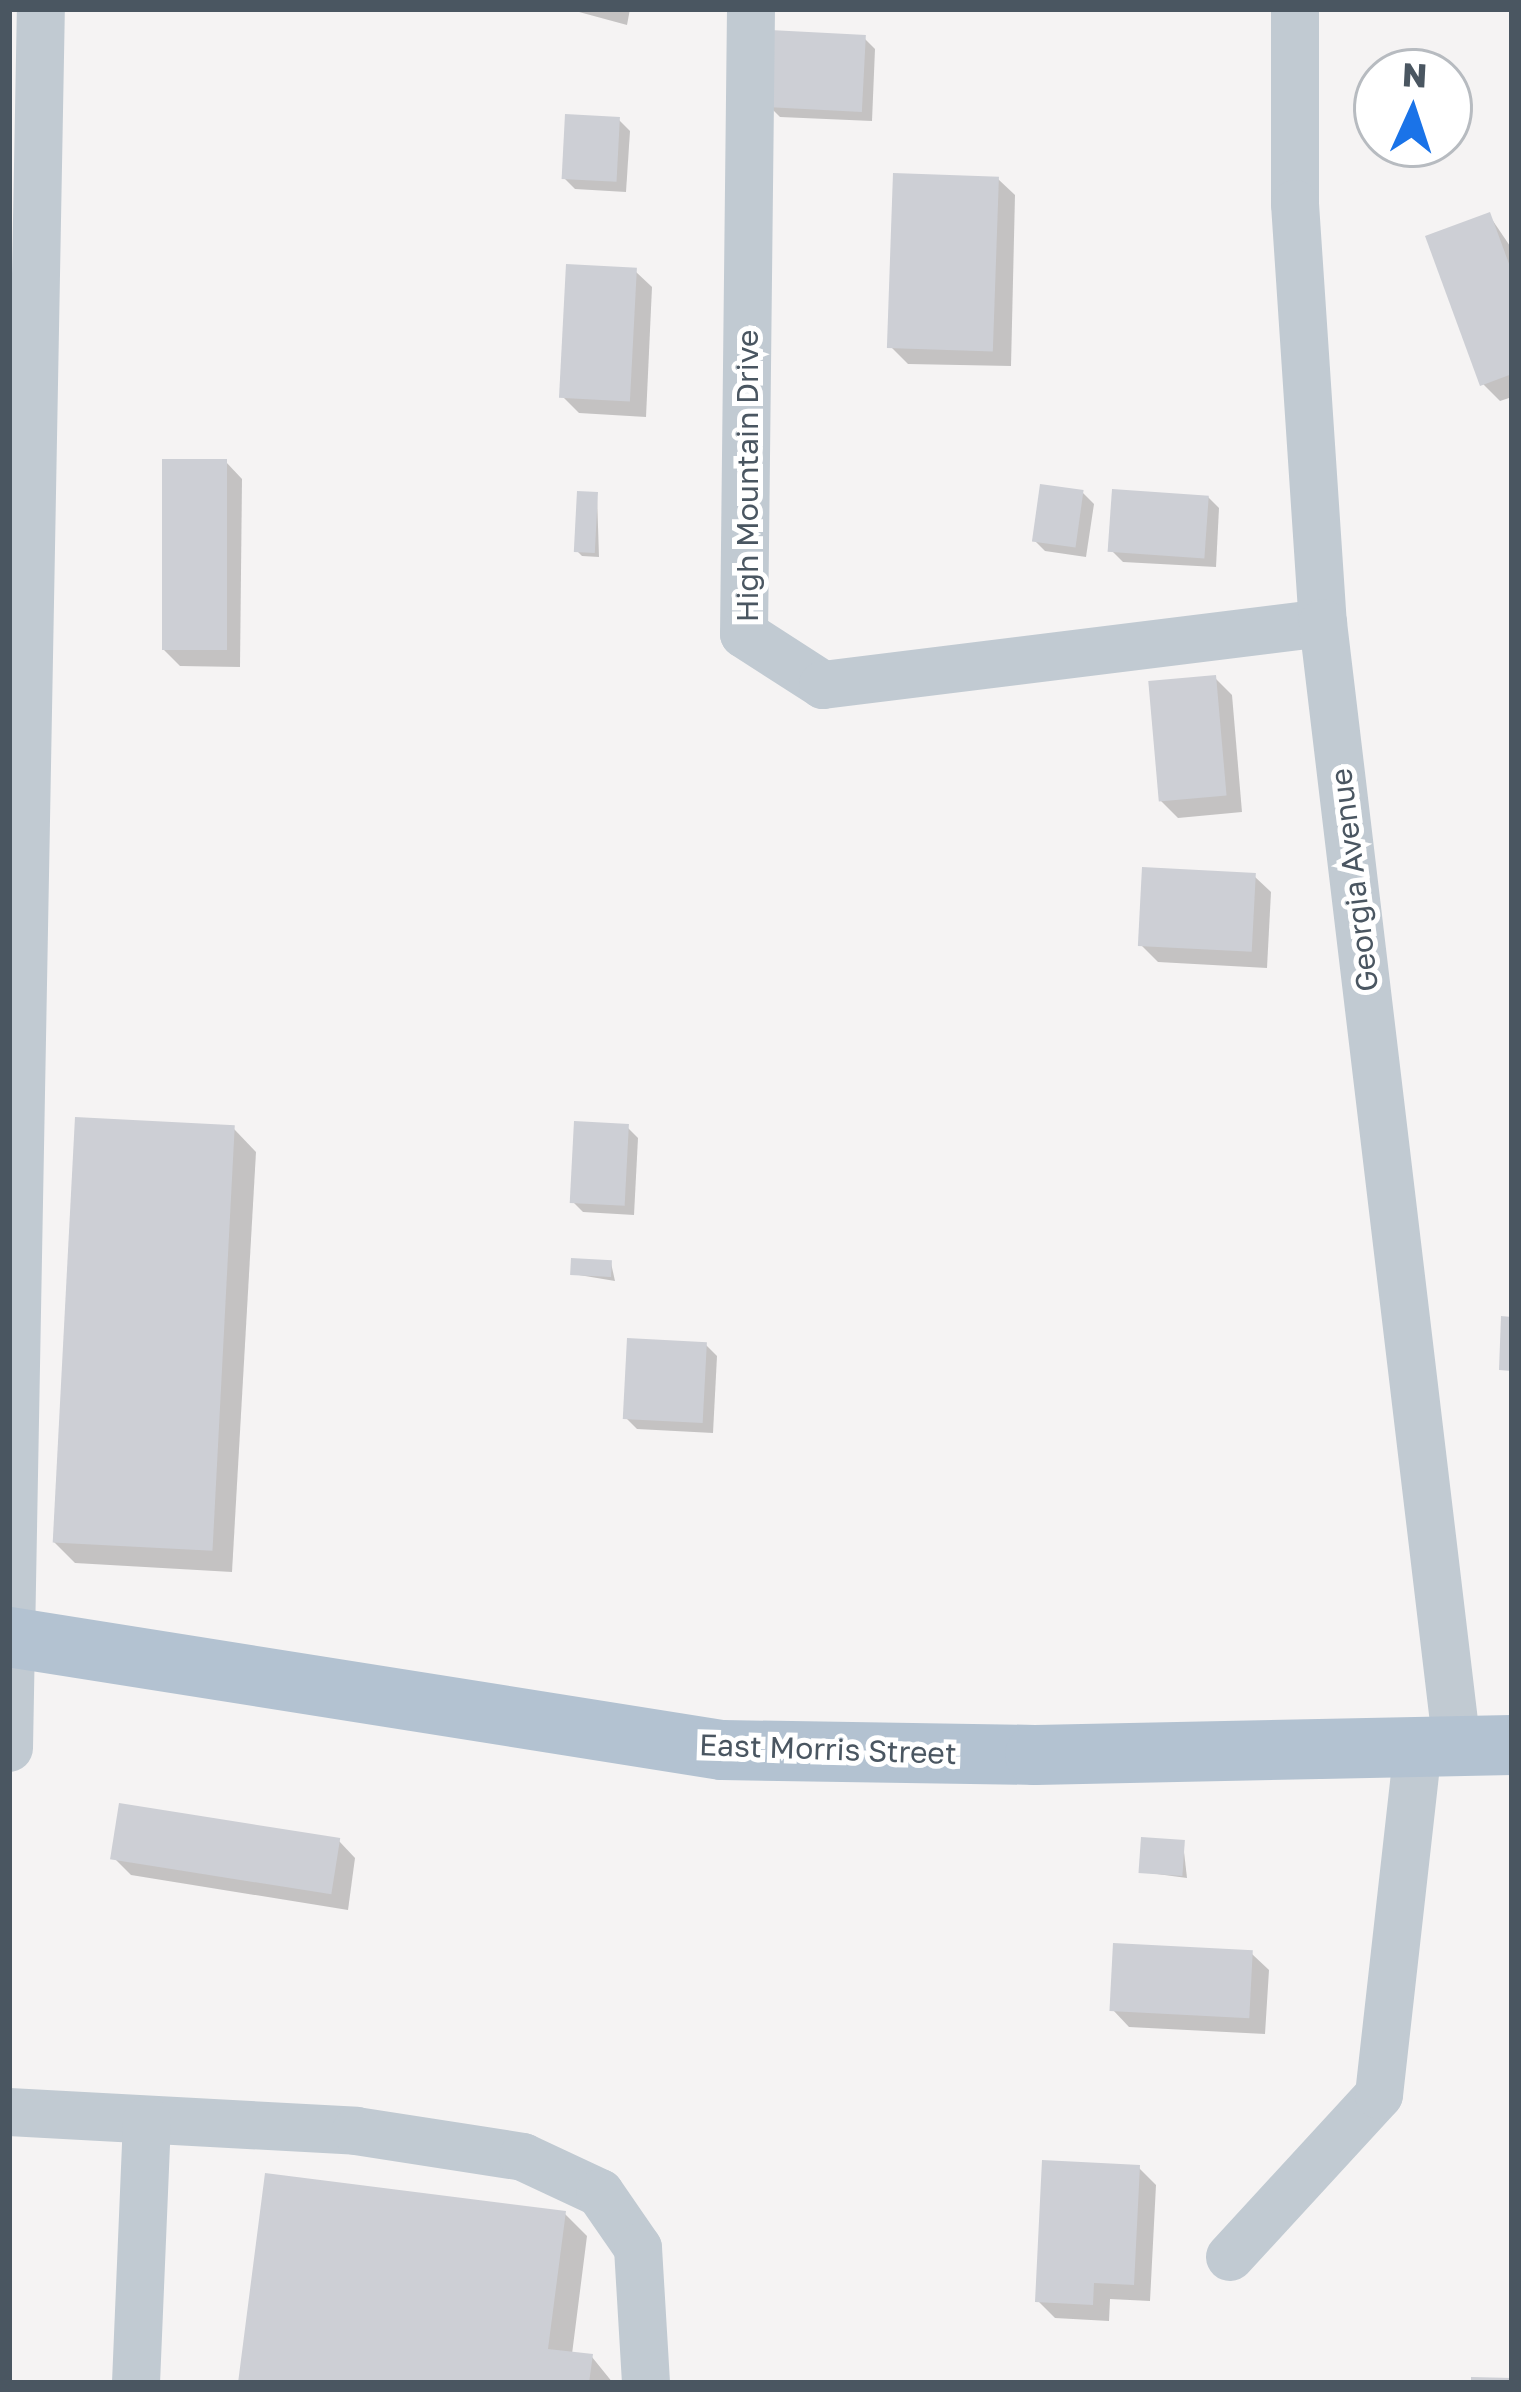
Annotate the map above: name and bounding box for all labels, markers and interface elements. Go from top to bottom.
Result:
north arrow [1353,48,1473,168]
text: N [1401,54,1428,95]
street label: High Mountain Drive [729,330,765,622]
street label: Georgia Avenue [1322,766,1386,994]
street label: East Morris Street [699,1727,957,1771]

